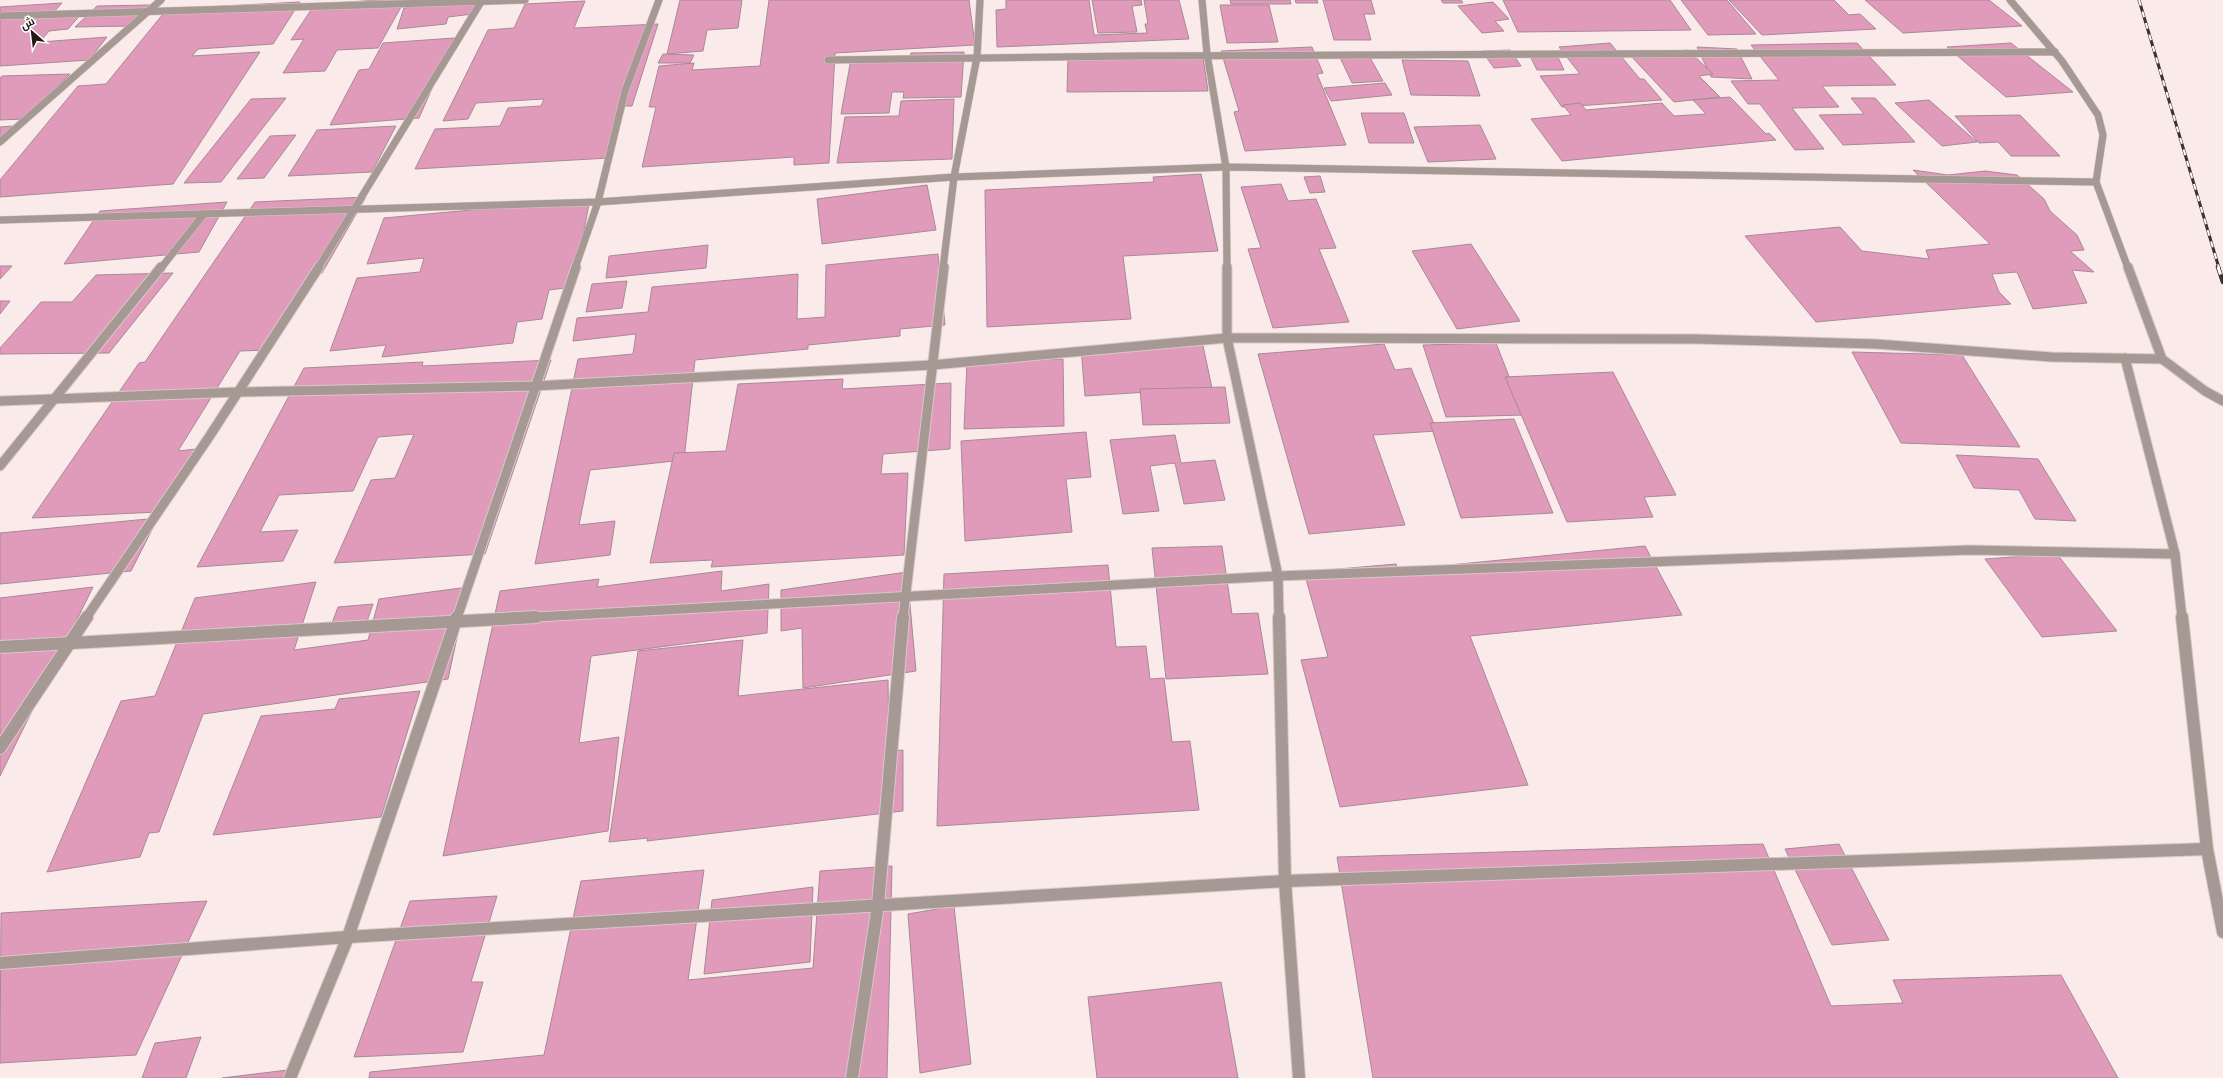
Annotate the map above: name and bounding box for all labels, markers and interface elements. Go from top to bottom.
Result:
north arrow [12,12,52,52]
text: ش [18,15,37,33]

